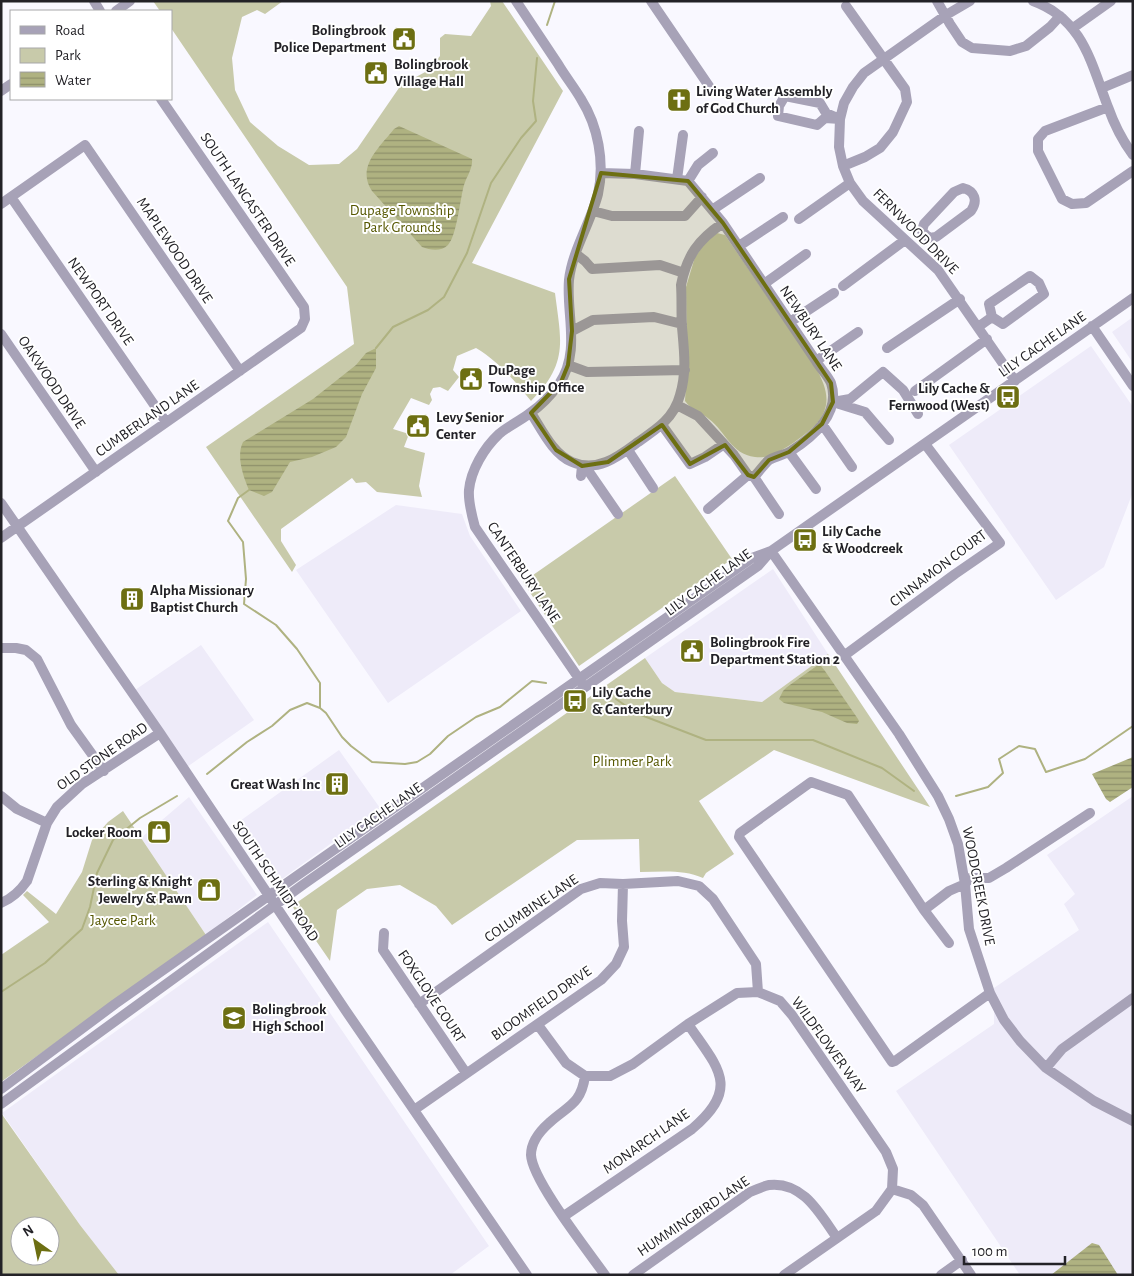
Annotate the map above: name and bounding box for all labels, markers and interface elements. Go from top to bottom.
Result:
legend [10,10,172,100]
text: Road [55,23,85,38]
place label: Bolingbrook Police Department [273,23,387,55]
public building icon: Bolingbrook Police Department [391,26,417,52]
text: Park [55,48,81,63]
place label: Bolingbrook Village Hall [394,57,469,89]
public building icon: Bolingbrook Village Hall [363,60,389,86]
text: Water [55,73,91,88]
place label: Living Water Assembly of God Church [696,84,833,116]
church icon: Living Water Assembly of God Church [666,87,692,113]
street label: SOUTH LANCASTER DRIVE [197,130,298,269]
street label: FERNWOOD DRIVE [870,186,961,277]
street label: MAPLEWOOD DRIVE [134,195,215,306]
park label: Dupage Township Park Grounds [350,203,454,235]
street label: NEWPORT DRIVE [65,255,136,348]
street label: NEWBURY LANE [777,283,844,374]
street label: LILY CACHE LANE [996,309,1089,380]
street label: OAKWOOD DRIVE [15,333,88,431]
place label: DuPage Township Office [488,363,584,395]
public building icon: DuPage Township Office [458,366,484,392]
street label: CUMBERLAND LANE [93,377,202,460]
place label: Lily Cache & Fernwood (West) [889,381,990,413]
bus stop icon: Lily Cache & Fernwood (West) [995,384,1021,410]
place label: Levy Senior Center [436,410,505,442]
public building icon: Levy Senior Center [405,413,431,439]
street label: CANTERBURY LANE [485,519,563,625]
place label: Lily Cache & Woodcreek [822,524,904,556]
bus stop icon: Lily Cache & Woodcreek [792,527,818,553]
street label: CINNAMON COURT [887,527,990,610]
street label: LILY CACHE LANE [662,546,754,619]
place label: Alpha Missionary Baptist Church [150,583,254,615]
building icon: Alpha Missionary Baptist Church [119,586,145,612]
place label: Bolingbrook Fire Department Station 2 [710,635,840,667]
public building icon: Bolingbrook Fire Department Station 2 [679,638,705,664]
place label: Lily Cache & Canterbury [592,685,673,717]
bus stop icon: Lily Cache & Canterbury [562,688,588,714]
street label: OLD STONE ROAD [54,719,151,793]
park label: Plimmer Park [592,754,672,769]
building icon: Great Wash Inc [324,771,350,797]
place label: Great Wash Inc [231,777,320,792]
street label: LILY CACHE LANE [332,780,425,851]
street label: SOUTH SCHMIDT ROAD [230,818,322,945]
shop icon: Locker Room [146,819,172,845]
place label: Locker Room [66,825,142,840]
street label: WOODCREEK DRIVE [960,825,997,947]
street label: COLUMBINE LANE [482,872,581,945]
place label: Sterling & Knight Jewelry & Pawn [88,874,192,906]
shop icon: Sterling & Knight Jewelry & Pawn [196,877,222,903]
park label: Jaycee Park [90,913,156,928]
street label: FOXGLOVE COURT [395,947,468,1046]
street label: BLOOMFIELD DRIVE [489,963,594,1043]
street label: WILDFLOWER WAY [789,994,869,1096]
place label: Bolingbrook High School [252,1002,327,1034]
school or university icon: Bolingbrook High School [221,1005,247,1031]
street label: MONARCH LANE [600,1106,692,1177]
street label: HUMMINGBIRD LANE [635,1173,752,1259]
north arrow [10,1216,60,1266]
text: N [21,1222,36,1239]
scale bar [964,1234,1065,1266]
text: 100 m [972,1244,1007,1259]

